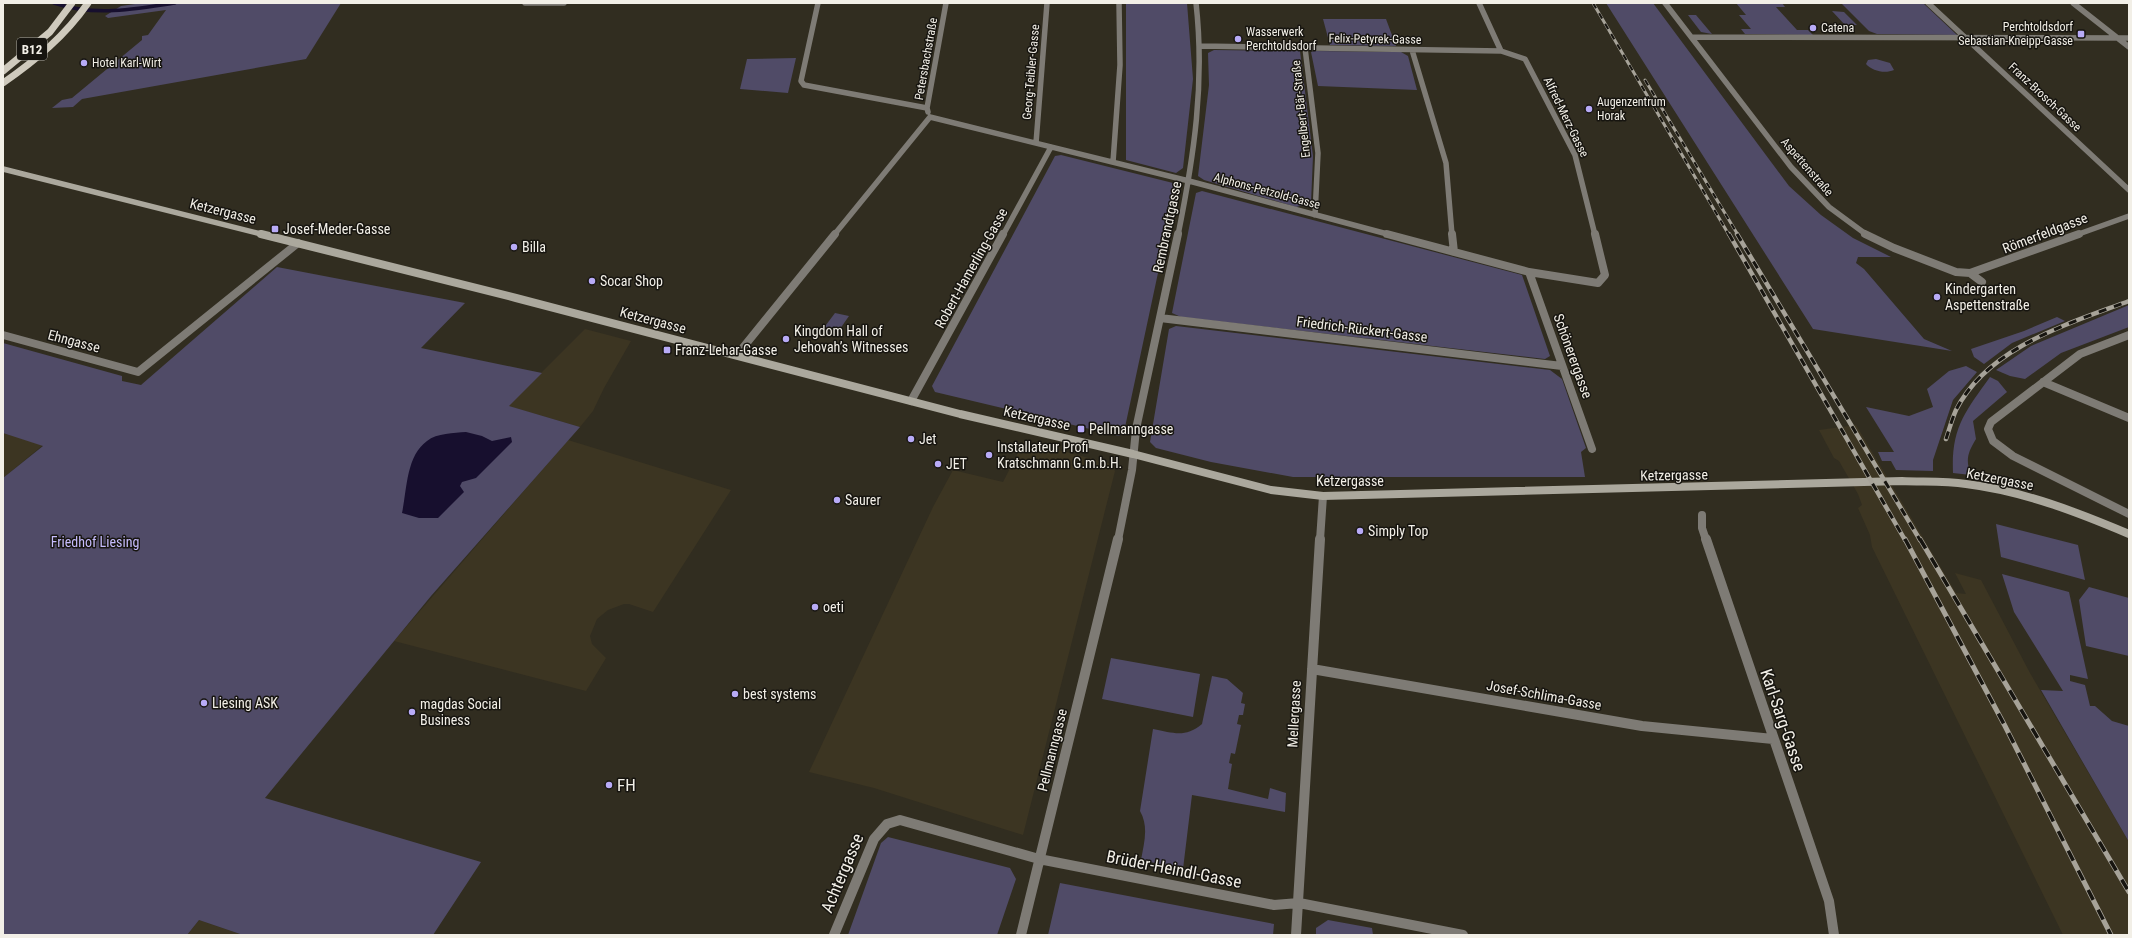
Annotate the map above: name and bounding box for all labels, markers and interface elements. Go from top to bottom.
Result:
street label: Petersbachstraße [912,16,940,101]
place label: Perchtoldsdorf Sebastian-Kneipp-Gasse [1958,20,2073,48]
place label: Catena [1821,21,1855,35]
street label: Georg-Teibler-Gasse [1020,23,1042,120]
marker: Catena [1808,23,1818,33]
place label: Wasserwerk Perchtoldsdorf [1246,25,1316,53]
marker: Perchtoldsdorf Sebastian-Kneipp-Gasse [2076,29,2086,39]
street label: Felix-Petyrek-Gasse [1329,31,1422,47]
marker: Wasserwerk Perchtoldsdorf [1233,34,1243,44]
road number: B12 [17,38,47,60]
place label: Hotel Karl-Wirt [92,56,162,70]
marker: Hotel Karl-Wirt [79,58,89,68]
street label: Engelbert-Bär-Straße [1289,59,1313,158]
street label: Franz-Brosch-Gasse [2006,60,2084,134]
street label: Alfred-Merz-Gasse [1541,75,1592,160]
place label: Augenzentrum Horak [1597,95,1666,123]
marker: Augenzentrum Horak [1584,104,1594,114]
street label: Aspettenstraße [1778,135,1836,199]
street label: Alphons-Petzold-Gasse [1212,170,1322,212]
street label: Rembrandtgasse [1150,179,1185,274]
street label: Ketzergasse [188,195,258,227]
street label: Robert-Hamerling-Gasse [931,205,1011,331]
street label: Römerfeldgasse [2000,209,2090,257]
place label: Josef-Meder-Gasse [283,221,391,237]
marker: Josef-Meder-Gasse [270,224,280,234]
place label: Billa [522,239,546,255]
marker: Billa [509,242,519,252]
place label: Socar Shop [600,273,663,289]
marker: Socar Shop [587,276,597,286]
place label: Kindergarten Aspettenstraße [1945,281,2030,313]
marker: Kindergarten Aspettenstraße [1932,292,1942,302]
street label: Ketzergasse [618,303,688,337]
street label: Schönerergasse [1550,312,1596,401]
street label: Friedrich-Rückert-Gasse [1296,313,1429,345]
place label: Kingdom Hall of Jehovah’s Witnesses [794,323,908,355]
street label: Ehngasse [46,326,102,356]
marker: Kingdom Hall of Jehovah’s Witnesses [781,334,791,344]
place label: Franz-Lehar-Gasse [675,342,778,358]
marker: Franz-Lehar-Gasse [662,345,672,355]
street label: Ketzergasse [1002,403,1072,434]
place label: Pellmanngasse [1089,421,1174,437]
marker: Pellmanngasse [1076,424,1086,434]
place label: Jet [919,431,936,447]
marker: Jet [906,434,916,444]
place label: Installateur Profi Kratschmann G.m.b.H. [997,439,1122,471]
marker: Installateur Profi Kratschmann G.m.b.H. [984,450,994,460]
place label: JET [946,456,967,472]
marker: JET [933,459,943,469]
street label: Ketzergasse [1965,465,2035,493]
street label: Ketzergasse [1640,466,1708,484]
street label: Ketzergasse [1316,473,1384,489]
place label: Saurer [845,492,881,508]
marker: Saurer [832,495,842,505]
place label: Simply Top [1368,523,1429,539]
marker: Simply Top [1355,526,1365,536]
park label: Friedhof Liesing [51,534,139,550]
place label: oeti [823,599,844,615]
marker: oeti [810,602,820,612]
street label: Karl-Sarg-Gasse [1756,666,1810,774]
street label: Josef-Schlima-Gasse [1485,677,1603,713]
street label: Mellergasse [1284,680,1304,748]
place label: best systems [743,686,816,702]
marker: best systems [730,689,740,699]
place label: Liesing ASK [212,695,278,711]
place label: magdas Social Business [420,696,501,728]
marker: Liesing ASK [199,698,209,708]
marker: magdas Social Business [407,707,417,717]
street label: Pellmanngasse [1034,707,1070,793]
place label: FH [617,775,636,795]
marker: FH [604,780,614,790]
street label: Achtergasse [816,830,868,916]
street label: Brüder-Heindl-Gasse [1105,846,1243,892]

